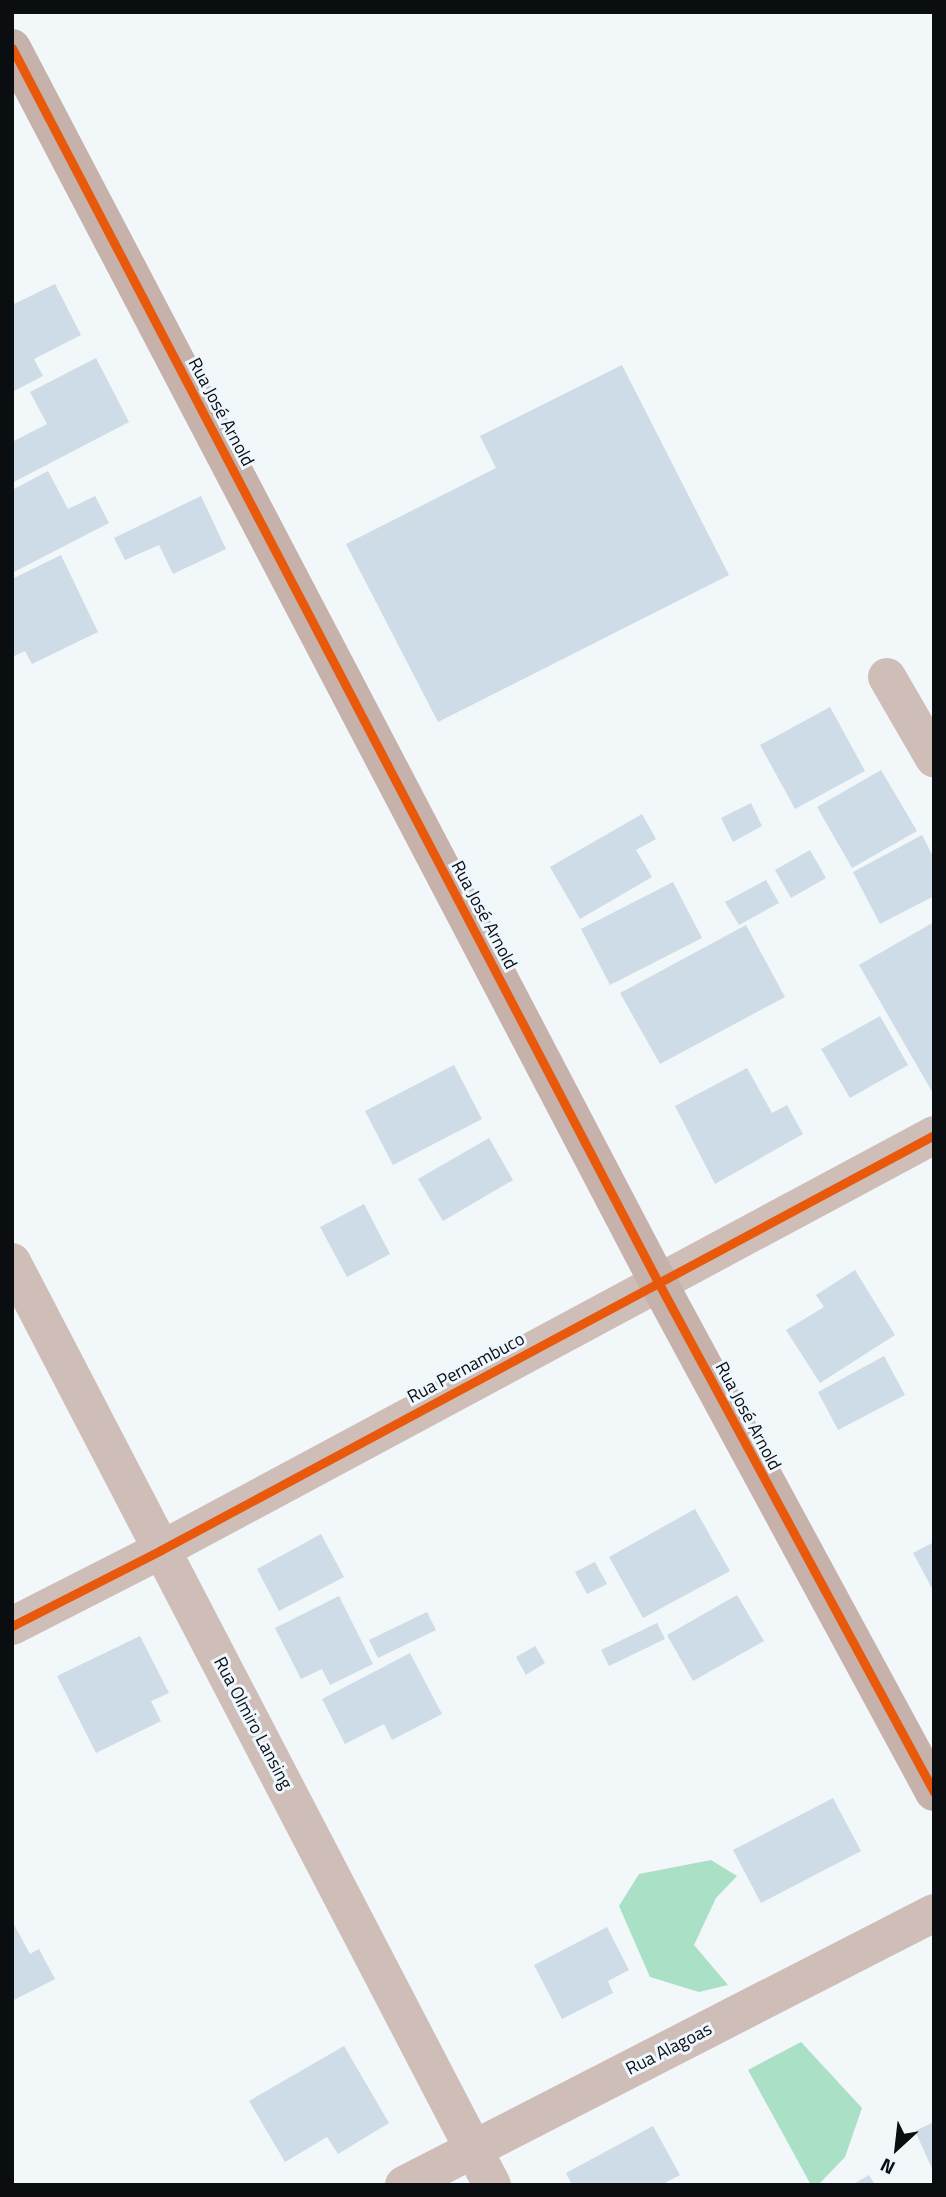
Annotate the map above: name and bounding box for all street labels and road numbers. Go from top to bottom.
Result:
street label: Rua José Arnold [183,354,259,470]
street label: Rua José Arnold [446,857,522,973]
street label: Rua Pernambuco [404,1328,528,1408]
street label: Rua José Arnold [710,1358,786,1474]
street label: Rua Olmiro Lansing [209,1653,297,1793]
street label: Rua Alagoas [622,2018,716,2080]

